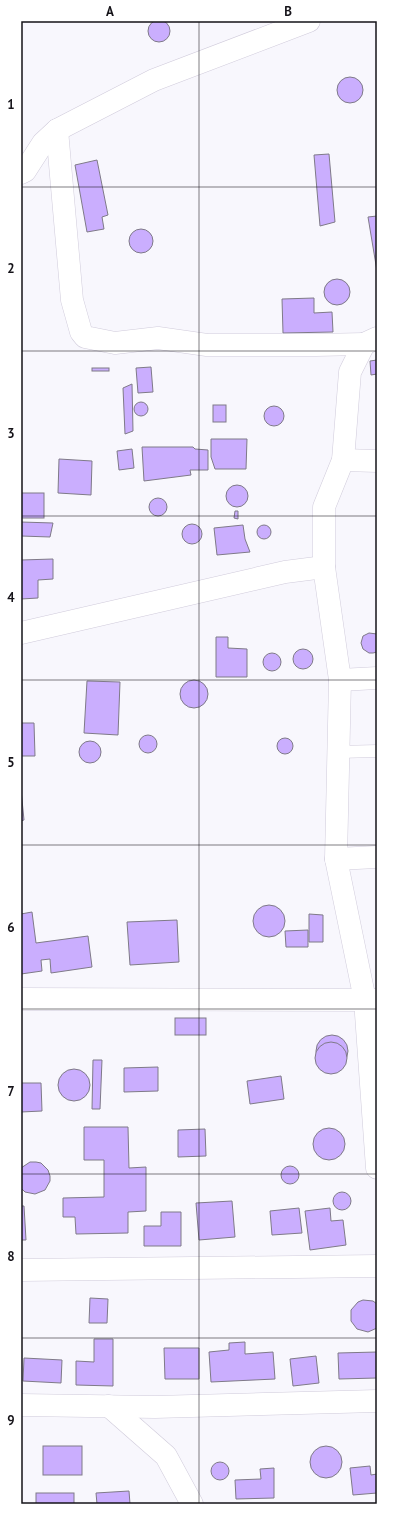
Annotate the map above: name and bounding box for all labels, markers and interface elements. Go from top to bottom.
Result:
text: A [106,3,114,20]
text: B [284,3,292,20]
text: 1 [7,96,15,113]
text: 2 [7,260,15,277]
text: 3 [7,425,15,442]
text: 4 [7,589,15,606]
text: 5 [7,754,15,771]
text: 6 [7,919,15,936]
text: 7 [7,1083,15,1100]
text: 8 [7,1248,15,1265]
text: 9 [7,1412,15,1429]

